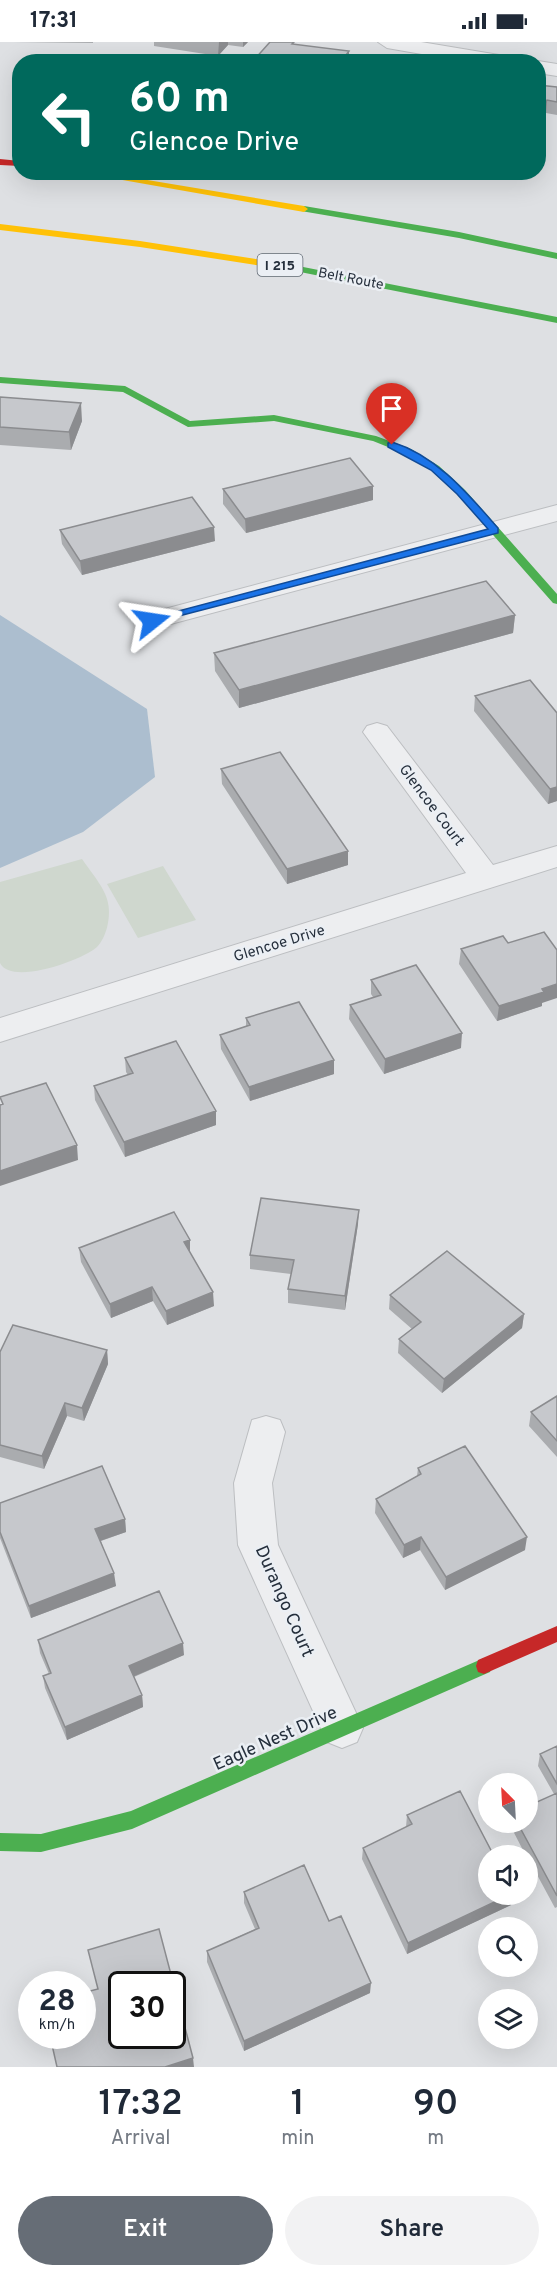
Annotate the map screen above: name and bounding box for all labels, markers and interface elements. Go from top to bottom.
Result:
text: 17:31 [30,8,78,35]
text: 60 m [129,74,230,127]
icon: left [30,78,108,156]
text: Glencoe Drive [129,126,299,160]
road number: I 215 [258,254,302,276]
street label: Belt Route [316,265,385,294]
pin [366,383,417,445]
icon: arrive [375,392,408,425]
position arrow [120,589,184,653]
street label: Glencoe Court [394,761,468,851]
street label: Glencoe Drive [231,922,327,967]
street label: Durango Court [249,1542,318,1661]
street label: Eagle Nest Drive [210,1702,341,1777]
north arrow [478,1773,538,1833]
map controls [478,1773,538,2049]
button: sound [478,1845,538,1905]
button: search [478,1917,538,1977]
speed limit sign: 30 [108,1971,186,2049]
text: 28 [38,1984,76,2021]
button: layers [478,1989,538,2049]
text: km/h [39,2016,75,2035]
text: 17:32 [99,2082,183,2128]
text: 1 [291,2082,305,2128]
text: 90 [413,2082,458,2128]
text: Arrival [111,2126,170,2152]
text: min [281,2126,315,2152]
text: m [427,2126,444,2152]
button: Exit [18,2196,273,2265]
button: Share [285,2196,539,2265]

